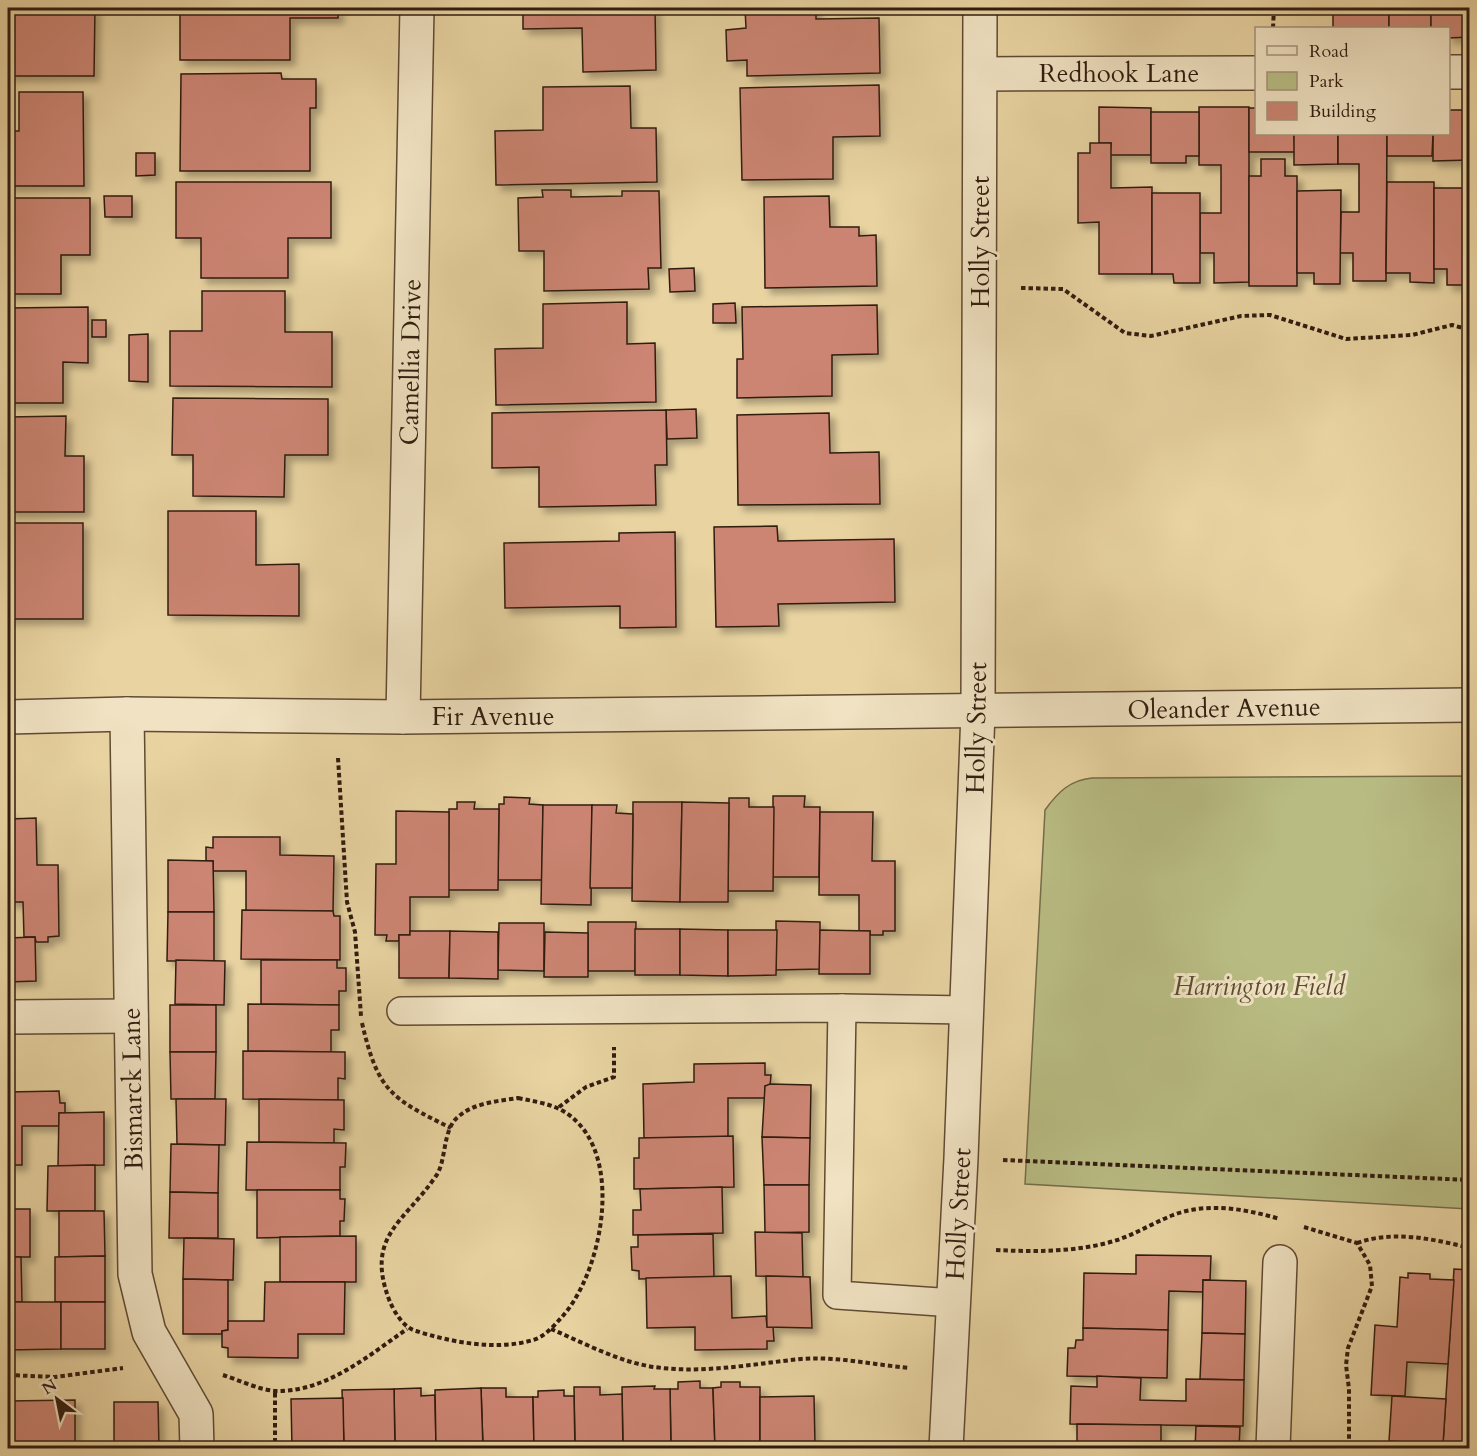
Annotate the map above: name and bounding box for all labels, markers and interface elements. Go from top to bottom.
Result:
legend [1255,27,1450,135]
text: Road [1309,39,1349,64]
street label: Redhook Lane [1039,56,1199,91]
text: Park [1309,69,1344,94]
text: Building [1309,99,1377,124]
street label: Holly Street [963,176,998,308]
street label: Camellia Drive [392,278,429,446]
street label: Holly Street [958,662,995,794]
street label: Oleander Avenue [1127,689,1321,728]
street label: Fir Avenue [432,699,554,734]
park label: Harrington Field [1173,969,1346,1004]
street label: Bismarck Lane [114,1007,151,1171]
street label: Holly Street [938,1147,979,1281]
north arrow [27,1369,87,1429]
text: N [38,1374,61,1400]

